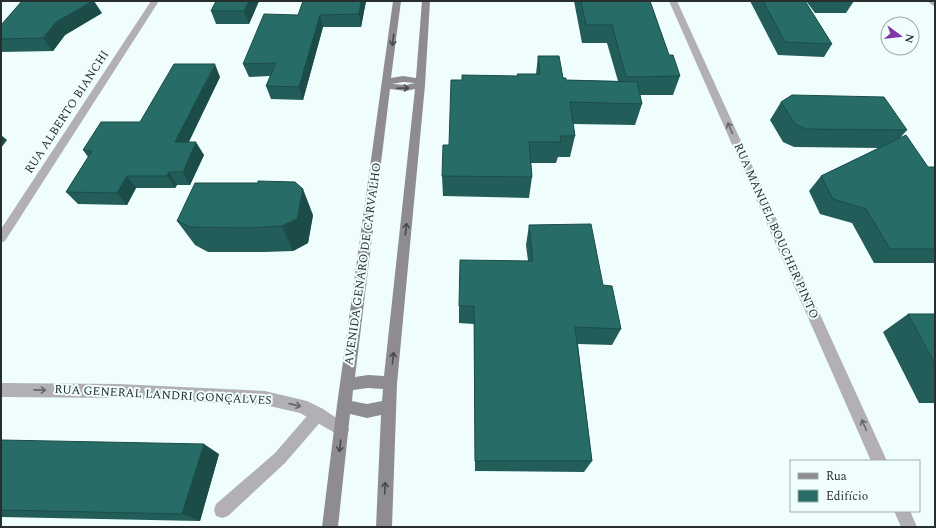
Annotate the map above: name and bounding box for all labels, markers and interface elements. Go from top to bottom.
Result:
north arrow [880,16,920,56]
text: N [900,32,919,45]
one-way arrow [389,33,396,46]
street label: RUA ALBERTO BIANCHI [20,46,114,178]
one-way arrow [396,84,409,92]
one-way arrow [726,122,733,134]
street label: RUA MANUEL BOUCHER PINTO [729,140,823,322]
street label: AVENIDA GENARO DE CARVALHO [339,161,387,367]
one-way arrow [402,223,409,236]
one-way arrow [389,352,397,365]
street label: RUA GENERAL LANDRI GONÇALVES [54,380,272,410]
one-way arrow [33,386,46,394]
one-way arrow [288,401,301,409]
one-way arrow [859,420,867,432]
one-way arrow [336,439,344,452]
legend [790,460,920,512]
text: Rua [826,467,847,486]
one-way arrow [382,482,389,495]
text: Edifício [826,487,868,506]

